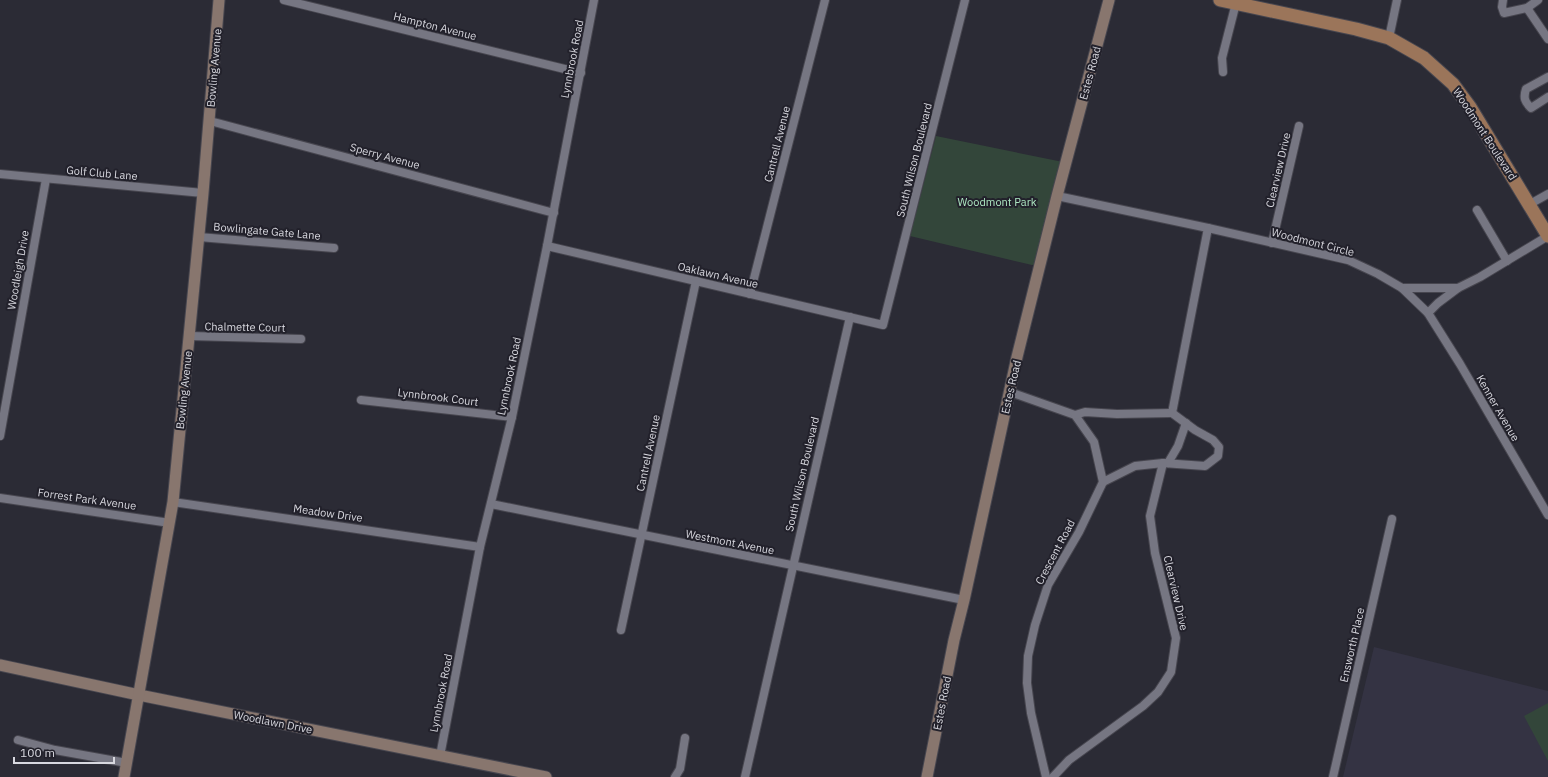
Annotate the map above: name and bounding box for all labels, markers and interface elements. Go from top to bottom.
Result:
street label: Hampton Avenue [392,9,478,43]
street label: Lynnbrook Road [558,19,586,99]
street label: Bowling Avenue [204,28,224,108]
street label: Estes Road [1076,45,1104,101]
street label: Woodmont Boulevard [1450,85,1520,183]
street label: South Wilson Boulevard [893,101,935,219]
street label: Cantrell Avenue [761,104,793,184]
street label: Clearview Drive [1263,131,1293,209]
street label: Sperry Avenue [349,140,421,172]
street label: Golf Club Lane [66,163,138,183]
park label: Woodmont Park [957,195,1037,209]
street label: Bowlingate Gate Lane [213,219,321,243]
street label: Woodmont Circle [1270,225,1356,259]
street label: Woodleigh Drive [4,229,32,311]
street label: Oaklawn Avenue [676,259,760,291]
street label: Chalmette Court [204,319,286,335]
street label: Lynnbrook Road [494,336,524,416]
street label: Bowling Avenue [173,350,195,430]
street label: Estes Road [998,359,1024,415]
street label: Kenner Avenue [1473,372,1523,444]
street label: Lynnbrook Court [397,385,479,409]
street label: Cantrell Avenue [633,413,663,493]
street label: South Wilson Boulevard [782,415,822,533]
street label: Forrest Park Avenue [37,485,137,513]
street label: Meadow Drive [292,501,364,525]
street label: Crescent Road [1032,517,1078,587]
street label: Westmont Avenue [684,527,776,557]
street label: Clearview Drive [1161,554,1191,632]
street label: Ensworth Place [1337,606,1367,684]
street label: Lynnbrook Road [427,653,455,733]
street label: Estes Road [930,675,954,731]
street label: Woodlawn Drive [232,707,314,737]
scale bar [14,739,114,765]
text: 100 m [20,745,55,760]

